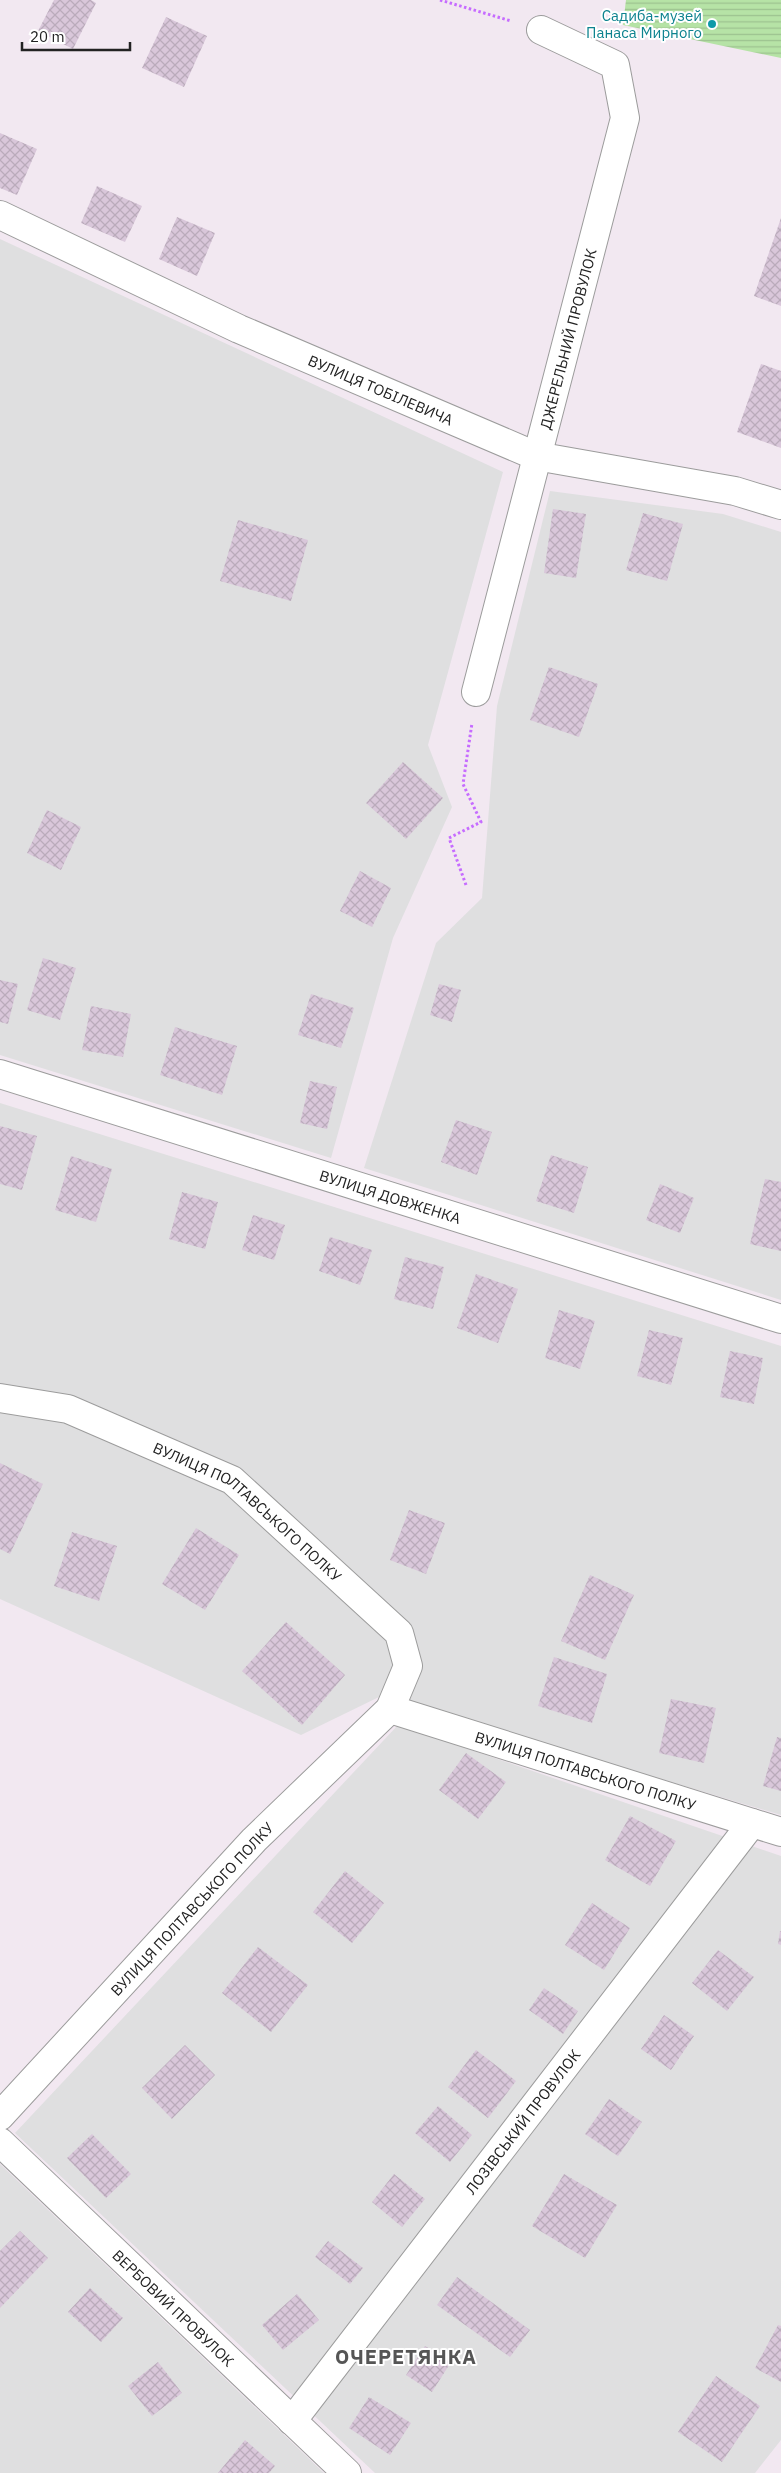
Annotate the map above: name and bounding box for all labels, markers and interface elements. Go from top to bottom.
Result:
place label: Садиба-музей Панаса Мирного [586,6,702,42]
marker: Садиба-музей Панаса Мирного [706,18,718,30]
scale bar [22,20,130,52]
text: 20 m [30,27,65,46]
street label: ДЖЕРЕЛЬНИЙ ПРОВУЛОК [535,246,600,431]
street label: ВУЛИЦЯ ТОБІЛЕВИЧА [305,350,457,429]
street label: ВУЛИЦЯ ДОВЖЕНКА [317,1165,464,1228]
street label: ВУЛИЦЯ ПОЛТАВСЬКОГО ПОЛКУ [150,1438,346,1585]
street label: ВУЛИЦЯ ПОЛТАВСЬКОГО ПОЛКУ [473,1727,698,1814]
street label: ВУЛИЦЯ ПОЛТАВСЬКОГО ПОЛКУ [106,1818,278,2000]
street label: ЛОЗІВСЬКИЙ ПРОВУЛОК [461,2045,584,2198]
street label: ВЕРБОВИЙ ПРОВУЛОК [109,2245,239,2370]
district label: ОЧЕРЕТЯНКА [335,2343,477,2370]

